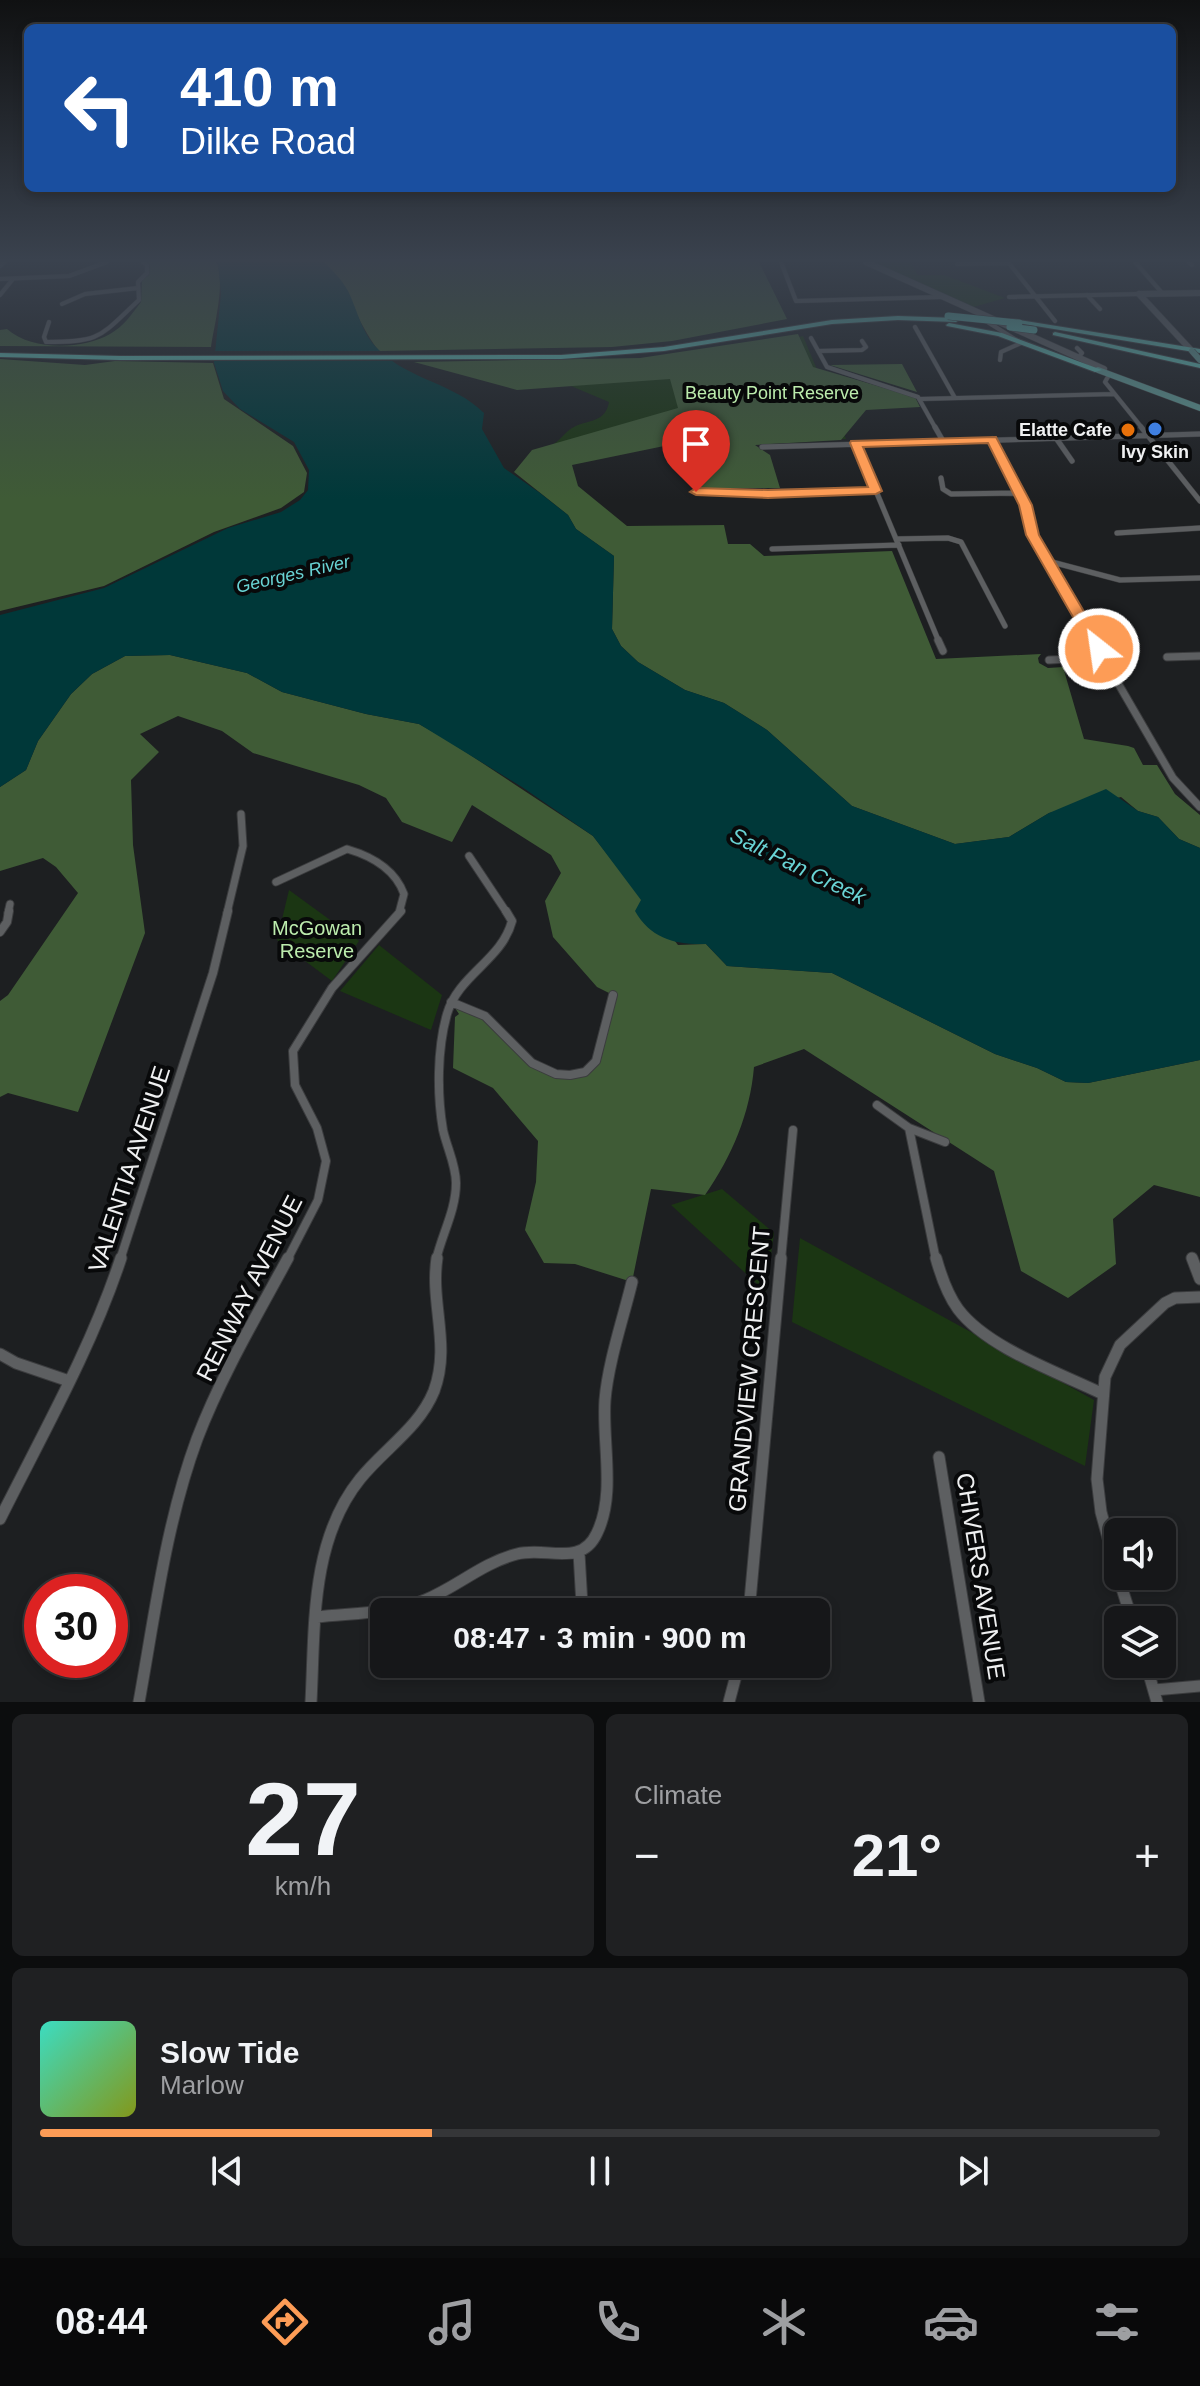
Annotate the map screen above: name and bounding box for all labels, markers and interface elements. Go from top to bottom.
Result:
text: 410 m [180,55,339,118]
icon: left [48,56,152,160]
text: Dilke Road [180,121,356,162]
park label: Beauty Point Reserve [685,383,859,403]
pin [662,410,730,492]
place label: Elatte Cafe [1019,420,1112,440]
marker: Ivy Skin [1146,420,1164,438]
marker: Elatte Cafe [1119,421,1137,439]
icon: arrive [674,422,718,466]
place label: Ivy Skin [1121,442,1189,462]
water label: Georges River [234,551,353,597]
position arrow [1057,607,1141,691]
water label: Salt Pan Creek [726,822,871,910]
park label: McGowan Reserve [272,917,362,962]
street label: VALENTIA AVENUE [83,1062,175,1276]
street label: RENWAY AVENUE [191,1191,307,1385]
street label: GRANDVIEW CRESCENT [723,1225,775,1513]
street label: CHIVERS AVENUE [951,1471,1011,1681]
map controls [1104,1518,1176,1678]
button: sound [1104,1518,1176,1590]
speed limit sign: 30 [24,1574,128,1678]
button: layers [1104,1606,1176,1678]
text: 08:47 · 3 min · 900 m [453,1621,747,1654]
text: 27 [245,1761,361,1877]
text: Climate [634,1780,722,1810]
text: 21° [852,1822,942,1889]
text: − [634,1831,660,1880]
text: + [1134,1831,1160,1880]
text: km/h [275,1871,331,1901]
text: Slow Tide [160,2036,299,2069]
text: Marlow [160,2070,244,2100]
icon: previous [205,2149,249,2193]
icon: pause [578,2149,622,2193]
icon: next [951,2149,995,2193]
icon: directions [257,2294,313,2350]
icon: music [424,2294,480,2350]
icon: phone [590,2294,646,2350]
icon: climate [756,2294,812,2350]
icon: car [923,2294,979,2350]
icon: filters [1089,2294,1145,2350]
text: 08:44 [55,2301,147,2342]

